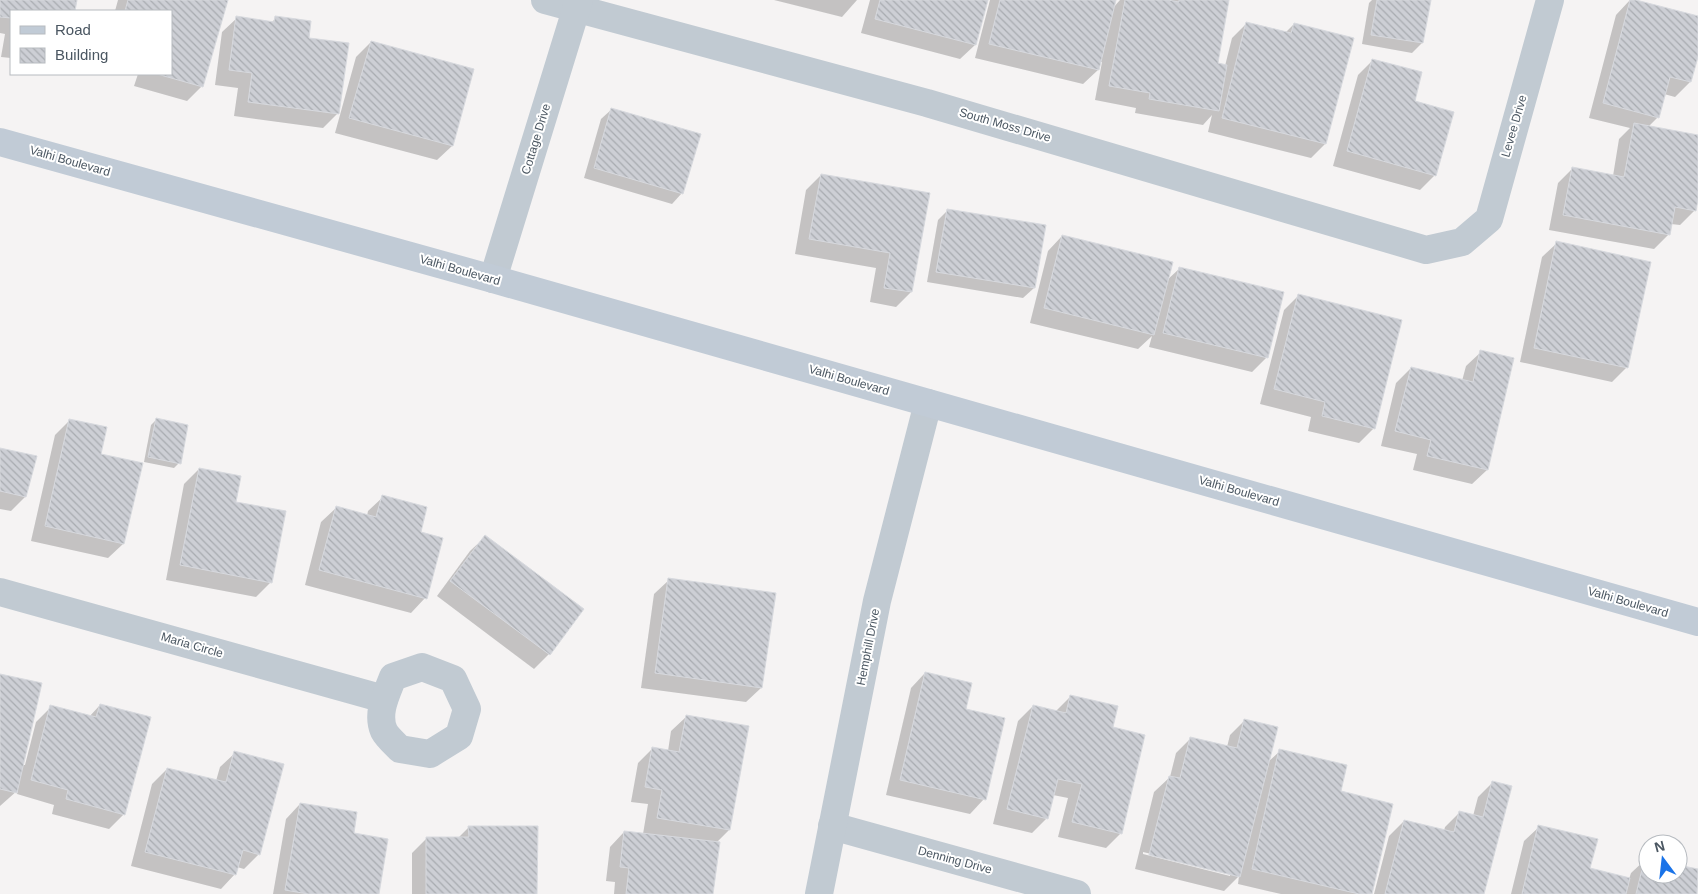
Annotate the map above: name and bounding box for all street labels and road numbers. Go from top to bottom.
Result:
street label: Levee Drive [1498,93,1530,159]
street label: Cottage Drive [519,102,554,176]
street label: South Moss Drive [958,105,1053,145]
street label: Valhi Boulevard [28,143,112,179]
street label: Valhi Boulevard [418,252,502,288]
street label: Valhi Boulevard [807,362,891,398]
street label: Valhi Boulevard [1197,473,1281,509]
street label: Valhi Boulevard [1586,584,1670,620]
street label: Hemphill Drive [854,607,882,687]
street label: Maria Circle [159,629,225,661]
street label: Denning Drive [916,843,994,877]

